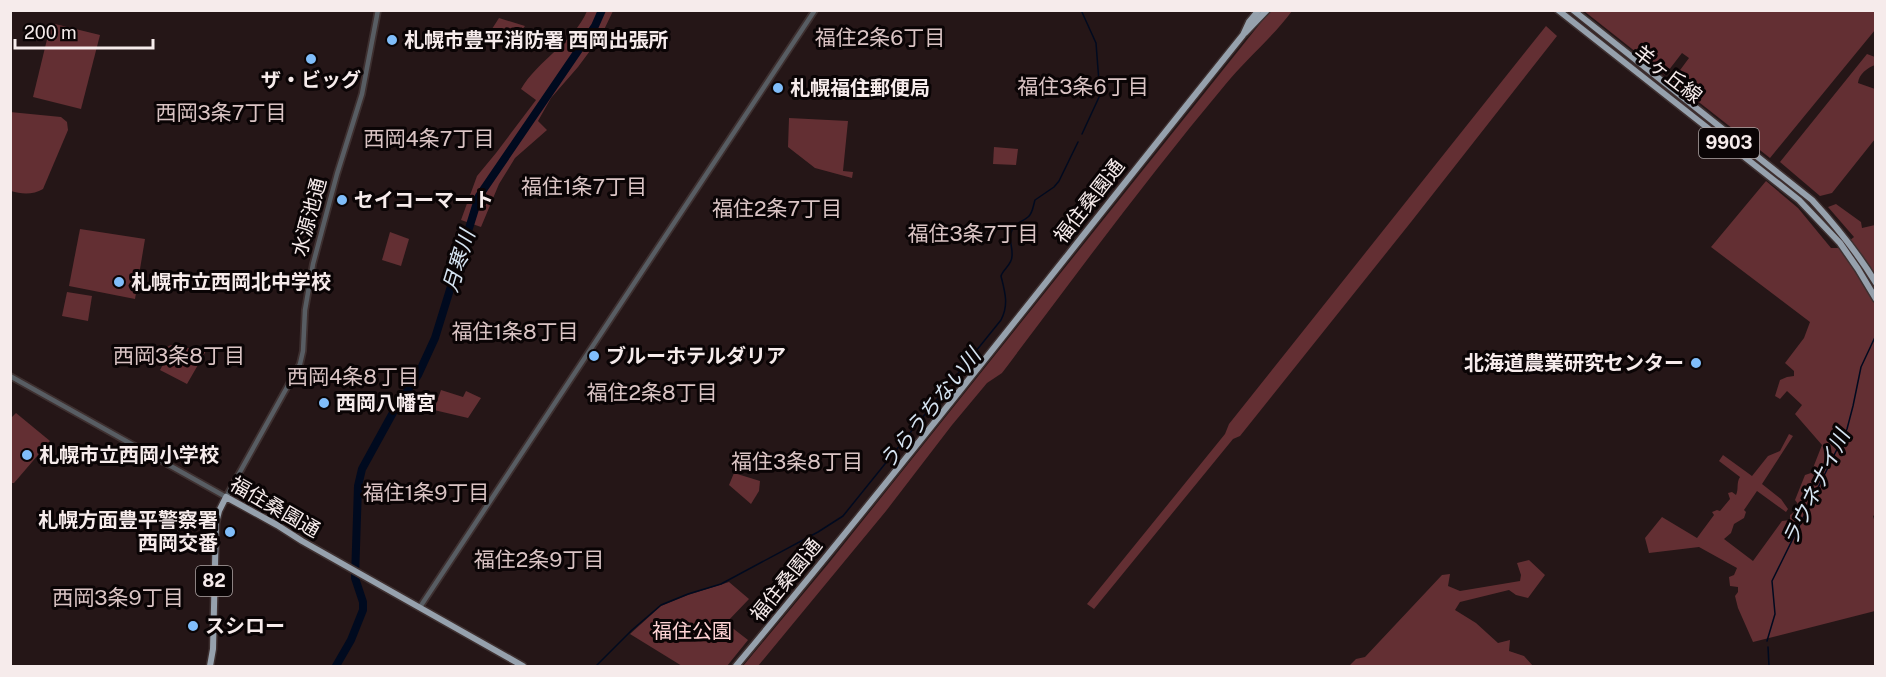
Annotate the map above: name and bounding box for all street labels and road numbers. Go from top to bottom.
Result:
street label: 羊ヶ丘線 [1629,40,1707,108]
road number: 9903 [1699,128,1759,158]
street label: 福住桑園通 [1049,154,1129,248]
street label: 水源池通 [287,175,331,259]
street label: 福住桑園通 [226,472,324,542]
street label: 福住桑園通 [745,534,827,626]
road number: 82 [196,566,232,596]

